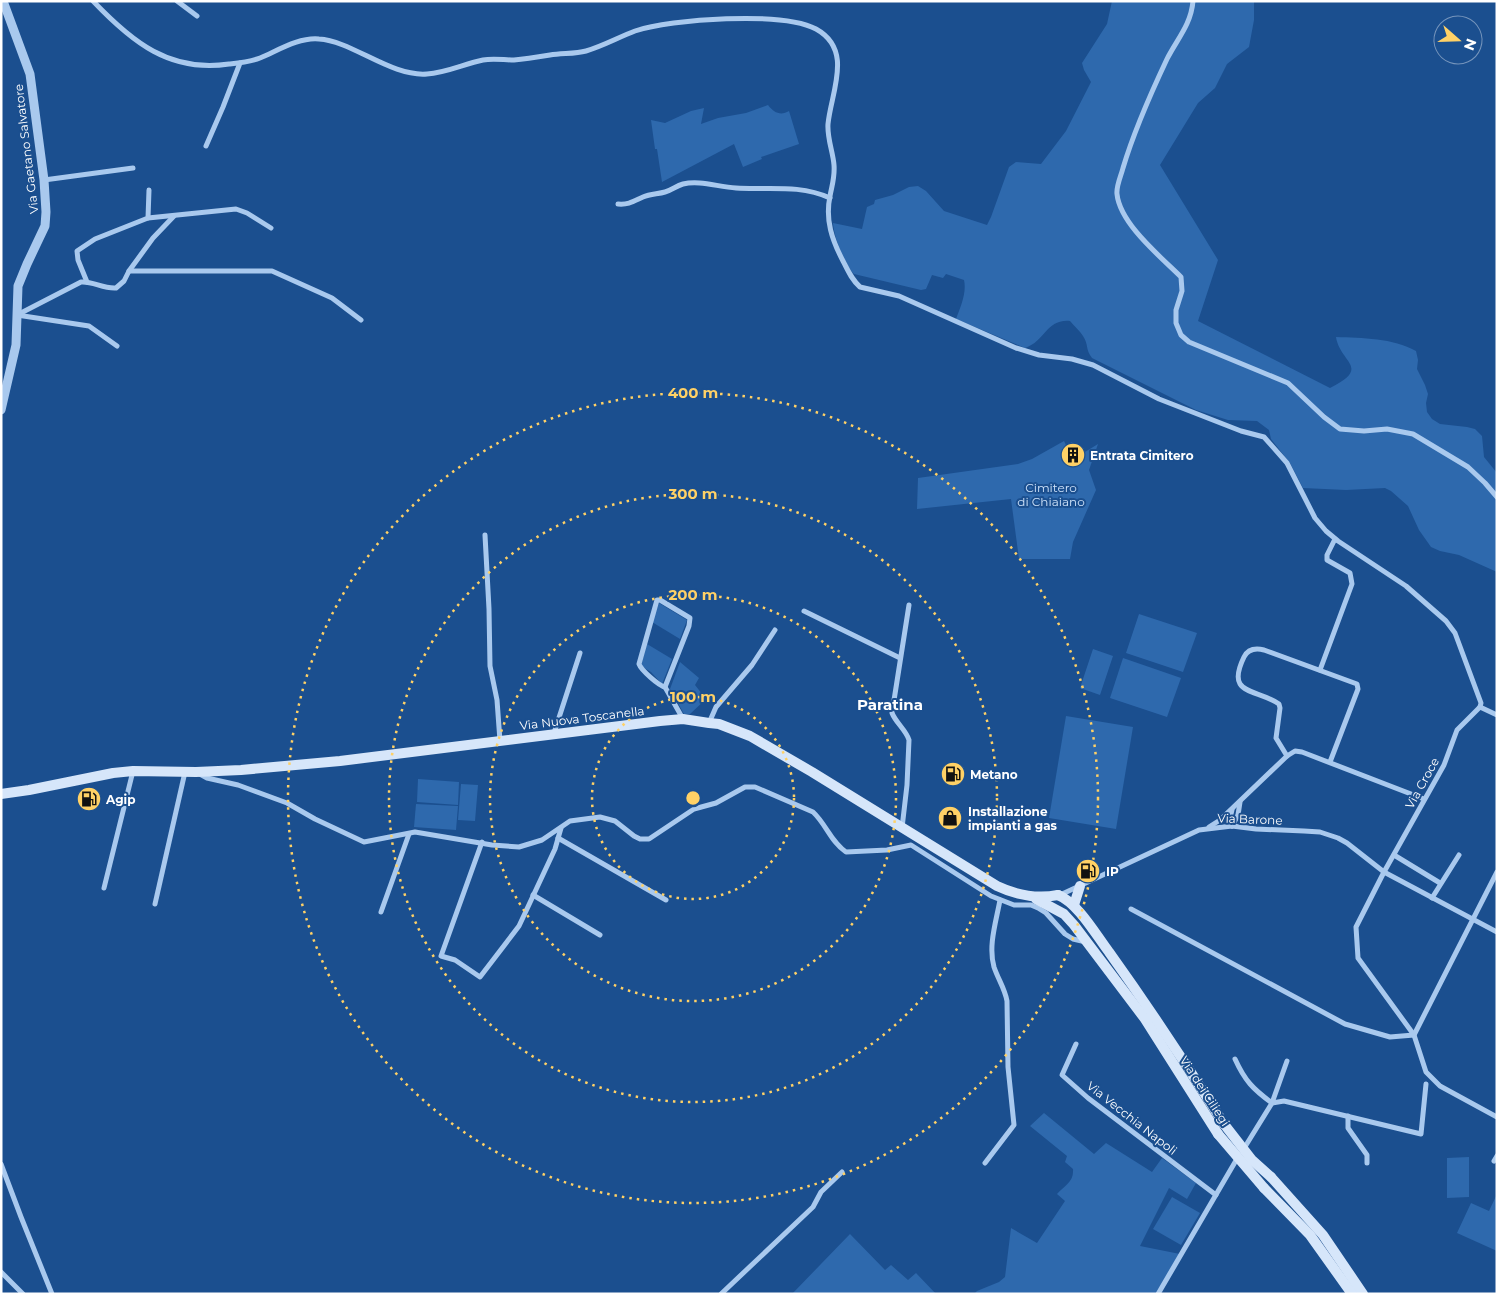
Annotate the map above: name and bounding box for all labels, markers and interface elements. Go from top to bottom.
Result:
north arrow [1433,15,1483,65]
text: N [1460,36,1481,53]
street label: Via Gaetano Salvatore [11,83,41,215]
text: 400 m [668,383,718,402]
building icon: Entrata Cimitero [1060,442,1086,468]
place label: Entrata Cimitero [1090,448,1194,463]
park label: Cimitero di Chiaiano [1017,480,1085,509]
text: 300 m [667,484,718,503]
text: 200 m [668,585,718,604]
text: 100 m [670,687,716,706]
district label: Paratina [857,695,923,714]
street label: Via Nuova Toscanella [519,703,645,733]
street label: Via Croce [1402,755,1442,811]
fuel station icon: Metano [940,761,966,787]
place label: Metano [970,767,1018,782]
fuel station icon: Agip [76,786,102,812]
centre of rings [684,789,702,807]
place label: Agip [105,792,135,807]
place label: Installazione impianti a gas [968,804,1058,833]
shop icon: Installazione impianti a gas [937,805,963,831]
street label: Via Barone [1217,810,1283,828]
fuel station icon: IP [1075,858,1101,884]
place label: IP [1106,864,1119,879]
street label: Via dei Ciliegi [1177,1053,1233,1129]
street label: Via Vecchia Napoli [1084,1078,1180,1158]

